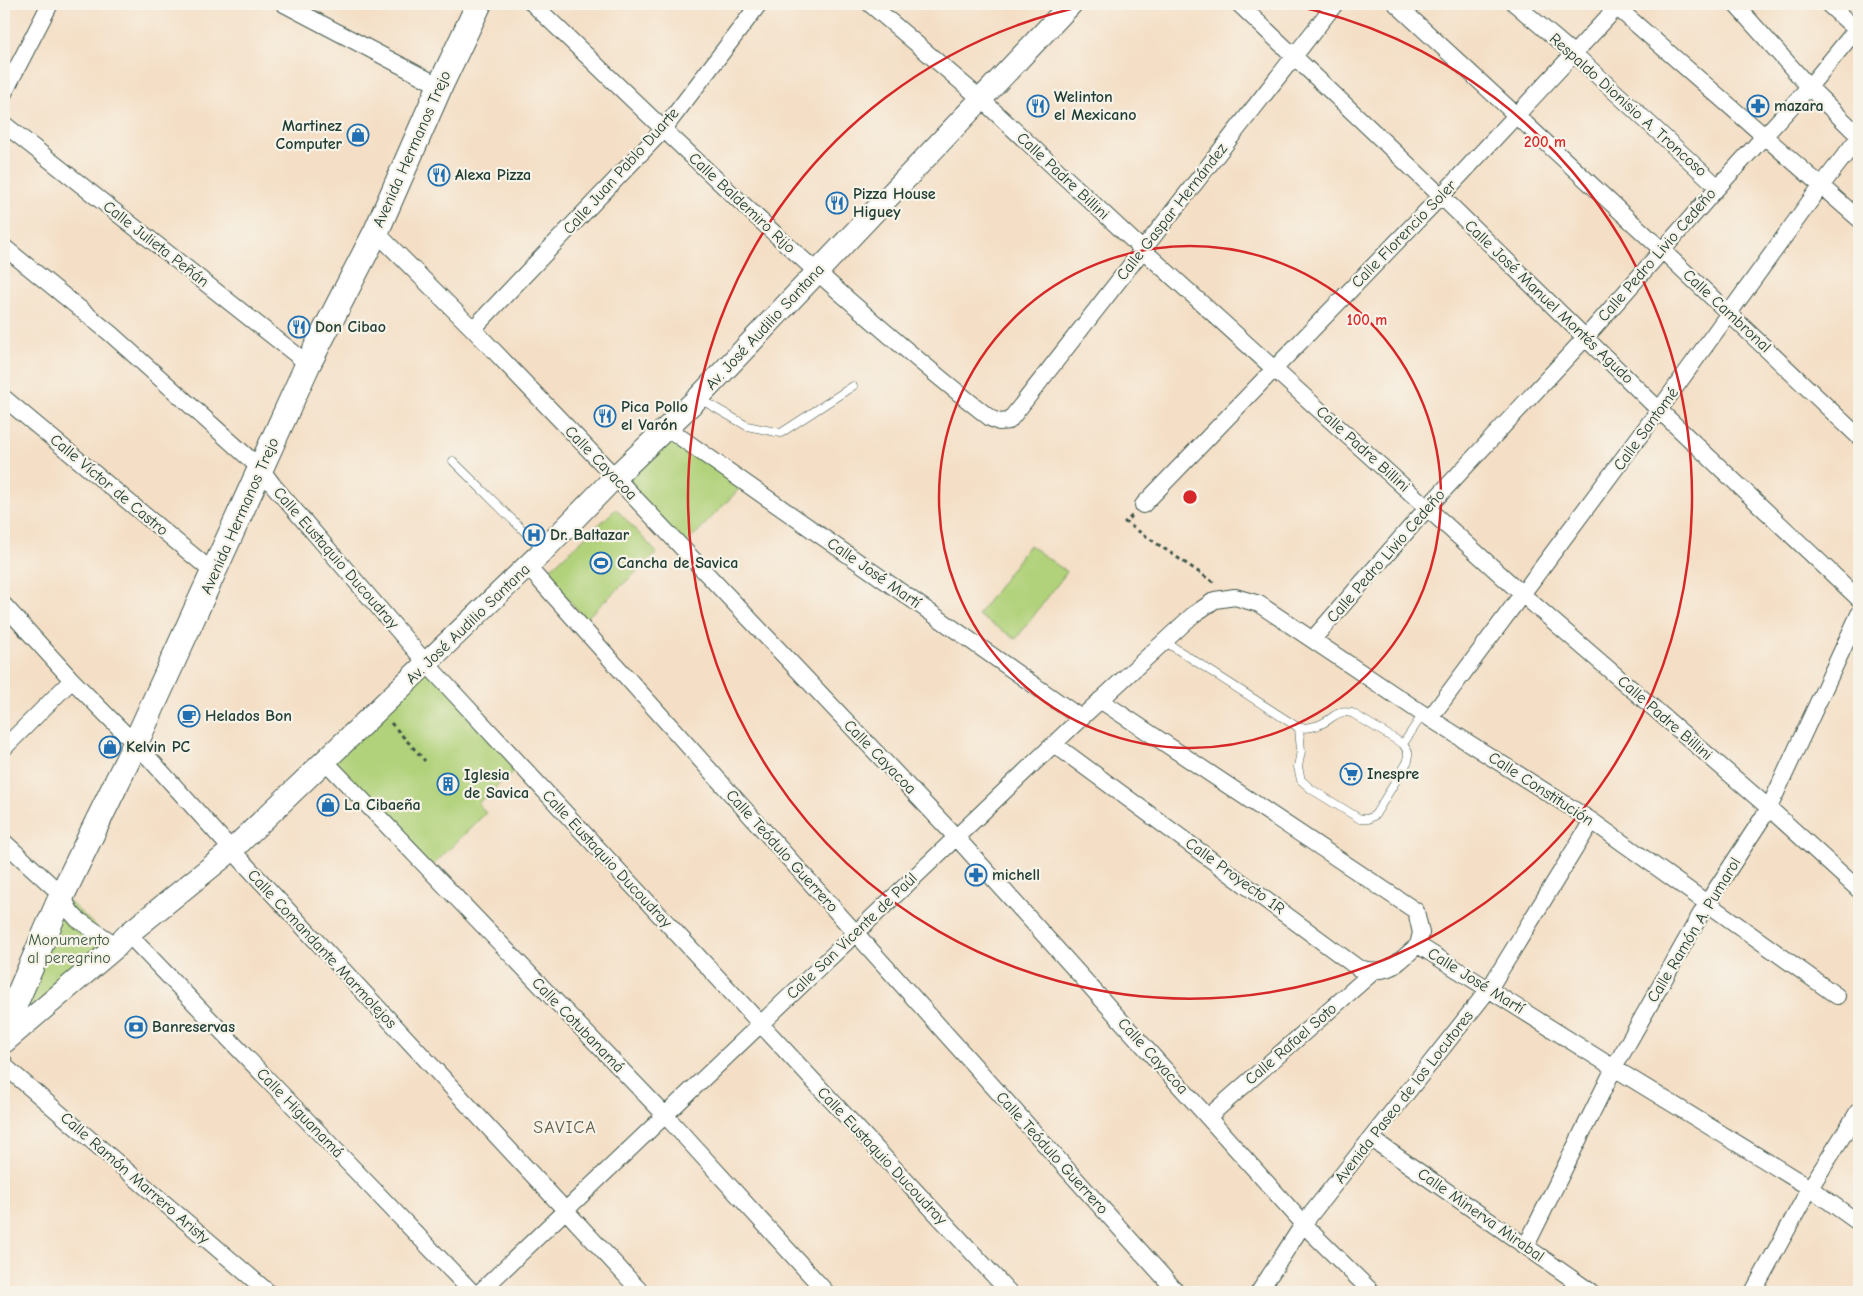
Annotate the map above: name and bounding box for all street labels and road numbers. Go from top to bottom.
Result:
street label: Respaldo Dionisio A. Troncoso [1546,30,1710,180]
street label: Avenida Hermanos Trejo [369,68,455,230]
street label: Calle Juan Pablo Duarte [560,104,682,238]
street label: Calle Padre Billini [1013,129,1113,223]
street label: Calle Gaspar Hernández [1113,140,1231,284]
street label: Calle Baldemiro Rijo [685,149,799,257]
street label: Calle Florencio Soler [1348,176,1461,292]
street label: Calle Pedro Livio Cedeño [1594,185,1720,325]
street label: Calle Julieta Peñán [100,197,212,291]
street label: Calle José Manuel Montés Agudo [1461,217,1637,387]
street label: Av. José Audilio Santana [702,260,828,394]
street label: Calle Cambronal [1679,266,1775,356]
street label: Calle Santomé [1610,384,1682,474]
street label: Calle Padre Billini [1313,402,1413,496]
street label: Calle Cayacoa [561,422,641,504]
street label: Calle Víctor de Castro [46,430,172,540]
street label: Avenida Hermanos Trejo [197,435,283,597]
street label: Calle Eustaquio Ducoudray [270,484,403,633]
street label: Calle Pedro Livio Cedeño [1323,486,1449,626]
street label: Calle José Martí [824,534,925,612]
street label: Av. José Audilio Santana [402,560,534,688]
street label: Calle Padre Billini [1614,672,1716,764]
street label: Calle Cayacoa [840,716,920,798]
street label: Calle Constitución [1485,748,1597,830]
street label: Calle Eustaquio Ducoudray [538,786,676,932]
street label: Calle Teódulo Guerrero [722,786,842,916]
street label: Calle Proyecto 1R [1182,834,1289,918]
street label: Calle Ramón A. Pumarol [1644,854,1744,1006]
street label: Calle Comandante Marmolejos [244,866,400,1032]
street label: Calle San Vicente de Paúl [783,869,921,1003]
street label: Calle José Martí [1424,944,1528,1018]
street label: Calle Cotubanamá [528,974,628,1076]
street label: Calle Rafael Soto [1242,999,1340,1089]
street label: Avenida Paseo de los Locutores [1331,1007,1477,1187]
street label: Calle Cayacoa [1114,1014,1192,1098]
street label: Calle Higuanamá [253,1065,347,1161]
street label: Calle Eustaquio Ducoudray [813,1083,951,1229]
street label: Calle Teódulo Guerrero [992,1088,1112,1218]
street label: Calle Ramón Marrero Aristy [57,1108,214,1248]
street label: Calle Minerva Mirabal [1414,1165,1548,1265]

